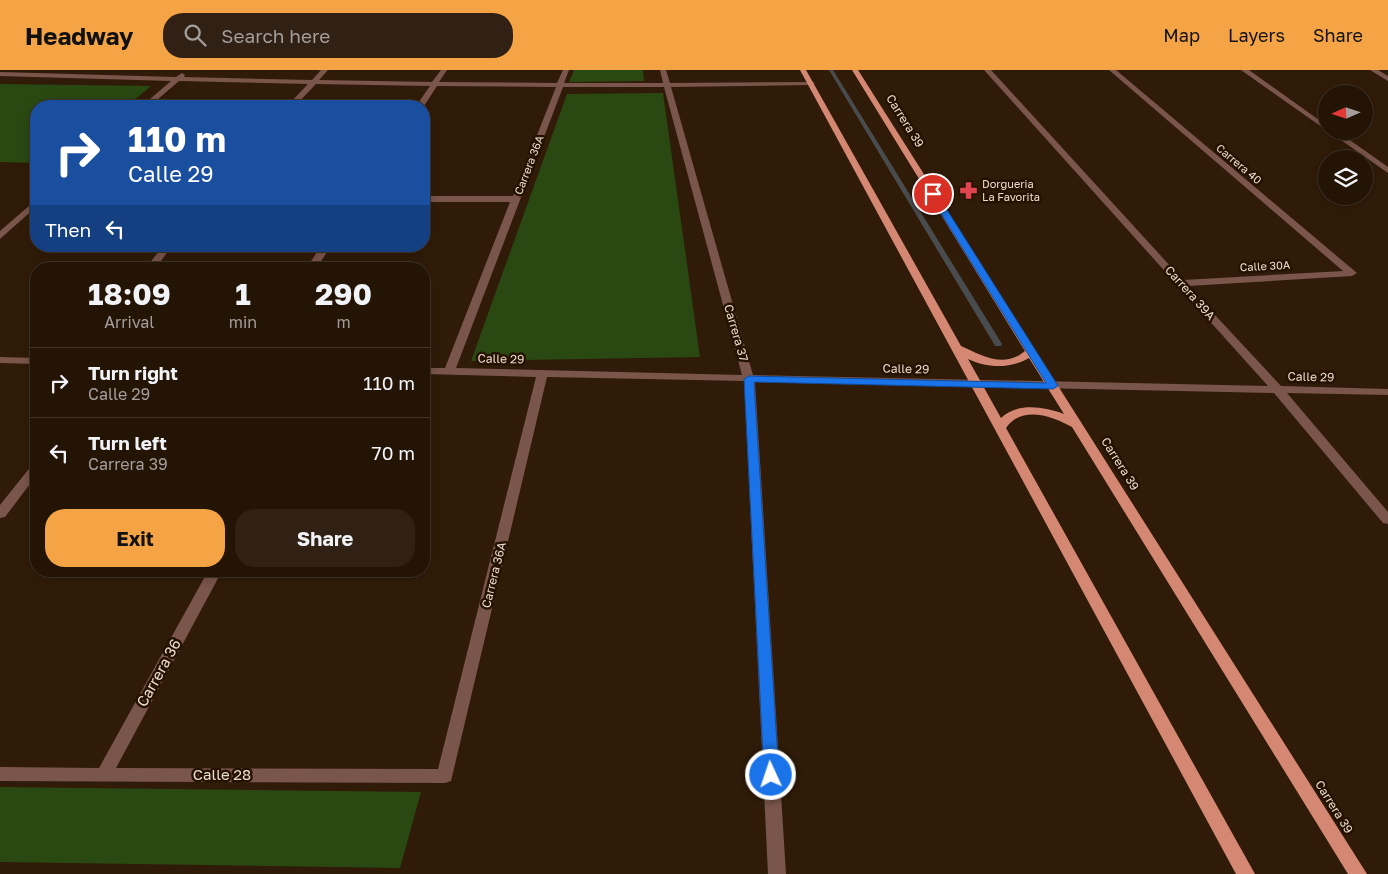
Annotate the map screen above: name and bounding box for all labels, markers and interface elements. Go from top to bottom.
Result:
search box [163,13,513,58]
text: Headway [25,21,133,50]
icon: search [181,21,209,49]
text: Search here [221,24,330,47]
text: Map [1163,24,1200,46]
text: Layers [1228,24,1285,46]
text: Share [1313,24,1363,46]
north arrow [1318,85,1372,140]
map controls [1318,85,1373,205]
street label: Carrera 39 [883,91,928,150]
text: 110 m [128,118,226,160]
icon: right [45,120,110,185]
street label: Carrera 36A [511,133,546,196]
street label: Carrera 40 [1214,141,1265,186]
button: layers [1318,150,1373,205]
text: Calle 29 [128,160,214,187]
pin [912,173,954,215]
place label: Dorgueria La Favorita [982,177,1040,203]
icon: arrive [919,180,947,208]
pharmacy icon: Dorgueria La Favorita [958,180,978,200]
icon: left [101,215,129,243]
text: Then [45,218,91,241]
street label: Calle 30A [1239,258,1291,273]
street label: Carrera 39A [1162,262,1219,323]
text: 18:09 [88,276,171,312]
text: 1 [235,276,251,312]
text: 290 [315,276,372,312]
street label: Carrera 37 [721,302,752,363]
text: Arrival [104,312,154,332]
text: min [229,312,257,332]
text: m [336,312,351,332]
street label: Calle 29 [478,351,524,366]
text: Turn right [88,361,178,384]
street label: Calle 29 [883,361,929,376]
icon: right [45,369,73,397]
street label: Calle 29 [1288,369,1334,384]
text: 110 m [363,371,415,394]
text: Calle 29 [88,384,150,404]
text: Turn left [88,431,167,454]
street label: Carrera 39 [1098,434,1143,493]
icon: left [45,439,73,467]
text: 70 m [372,441,415,464]
text: Carrera 39 [88,454,168,474]
button: Exit [45,509,225,567]
button: Share [235,509,415,567]
street label: Carrera 36A [478,540,509,610]
street label: Carrera 36 [132,635,184,710]
position arrow [744,748,796,800]
street label: Calle 28 [193,765,251,783]
street label: Carrera 39 [1312,777,1357,836]

